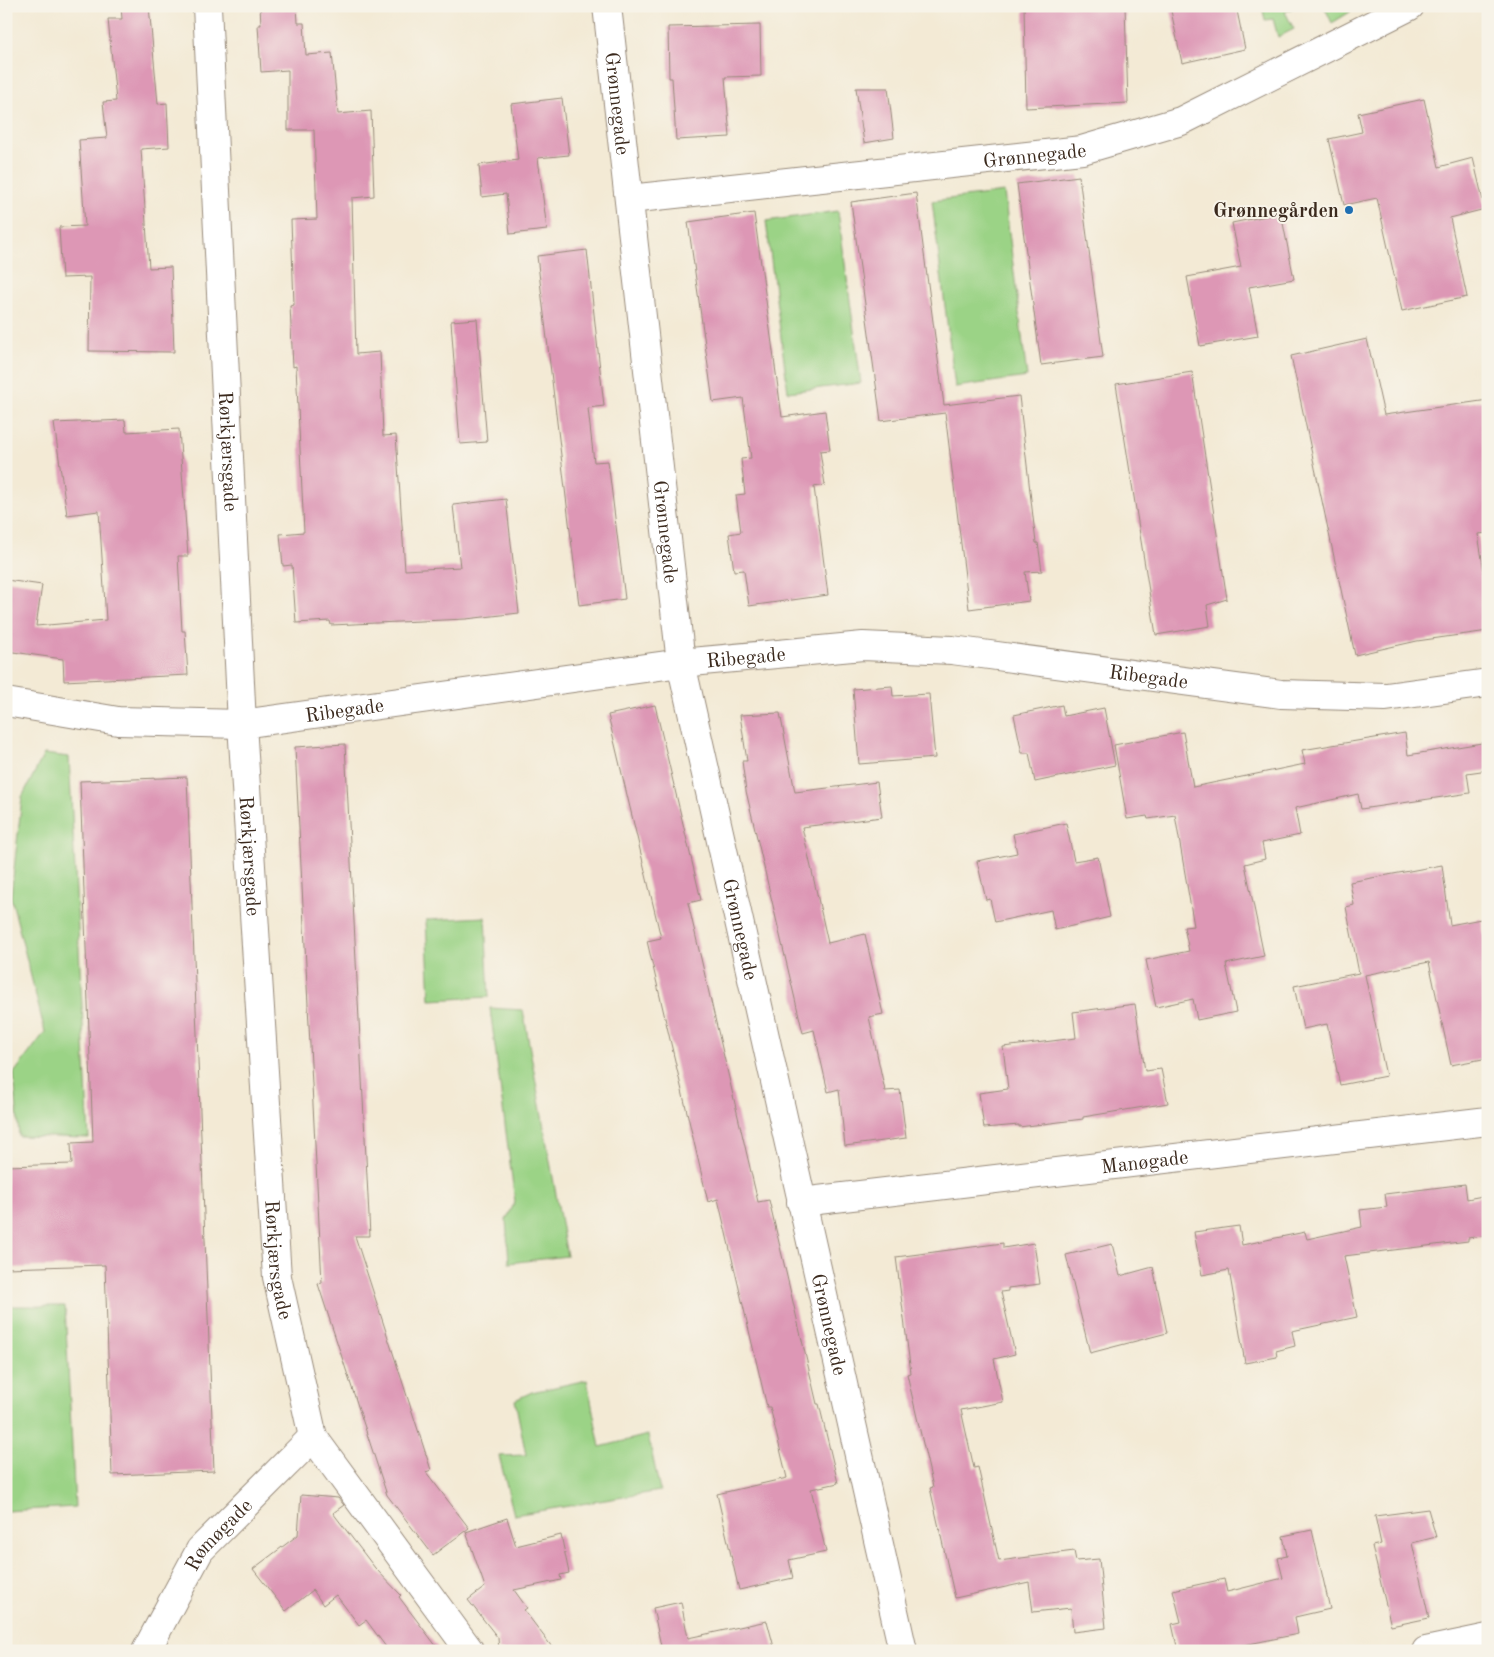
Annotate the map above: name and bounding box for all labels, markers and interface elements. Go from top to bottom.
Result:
street label: Grønnegade [600,51,632,156]
street label: Grønnegade [982,142,1087,173]
place label: Grønnegården [1213,202,1339,222]
marker: Grønnegården [1343,204,1355,216]
street label: Rørkjærsgade [214,391,240,512]
street label: Grønnegade [648,479,680,585]
street label: Ribegade [706,645,787,673]
street label: Ribegade [1108,663,1189,693]
street label: Ribegade [304,696,385,727]
street label: Rørkjærsgade [235,795,262,917]
street label: Grønnegade [718,877,760,982]
street label: Manøgade [1100,1148,1190,1179]
street label: Rørkjærsgade [260,1199,294,1322]
street label: Grønnegade [807,1272,849,1378]
street label: Rømøgade [183,1496,257,1575]

